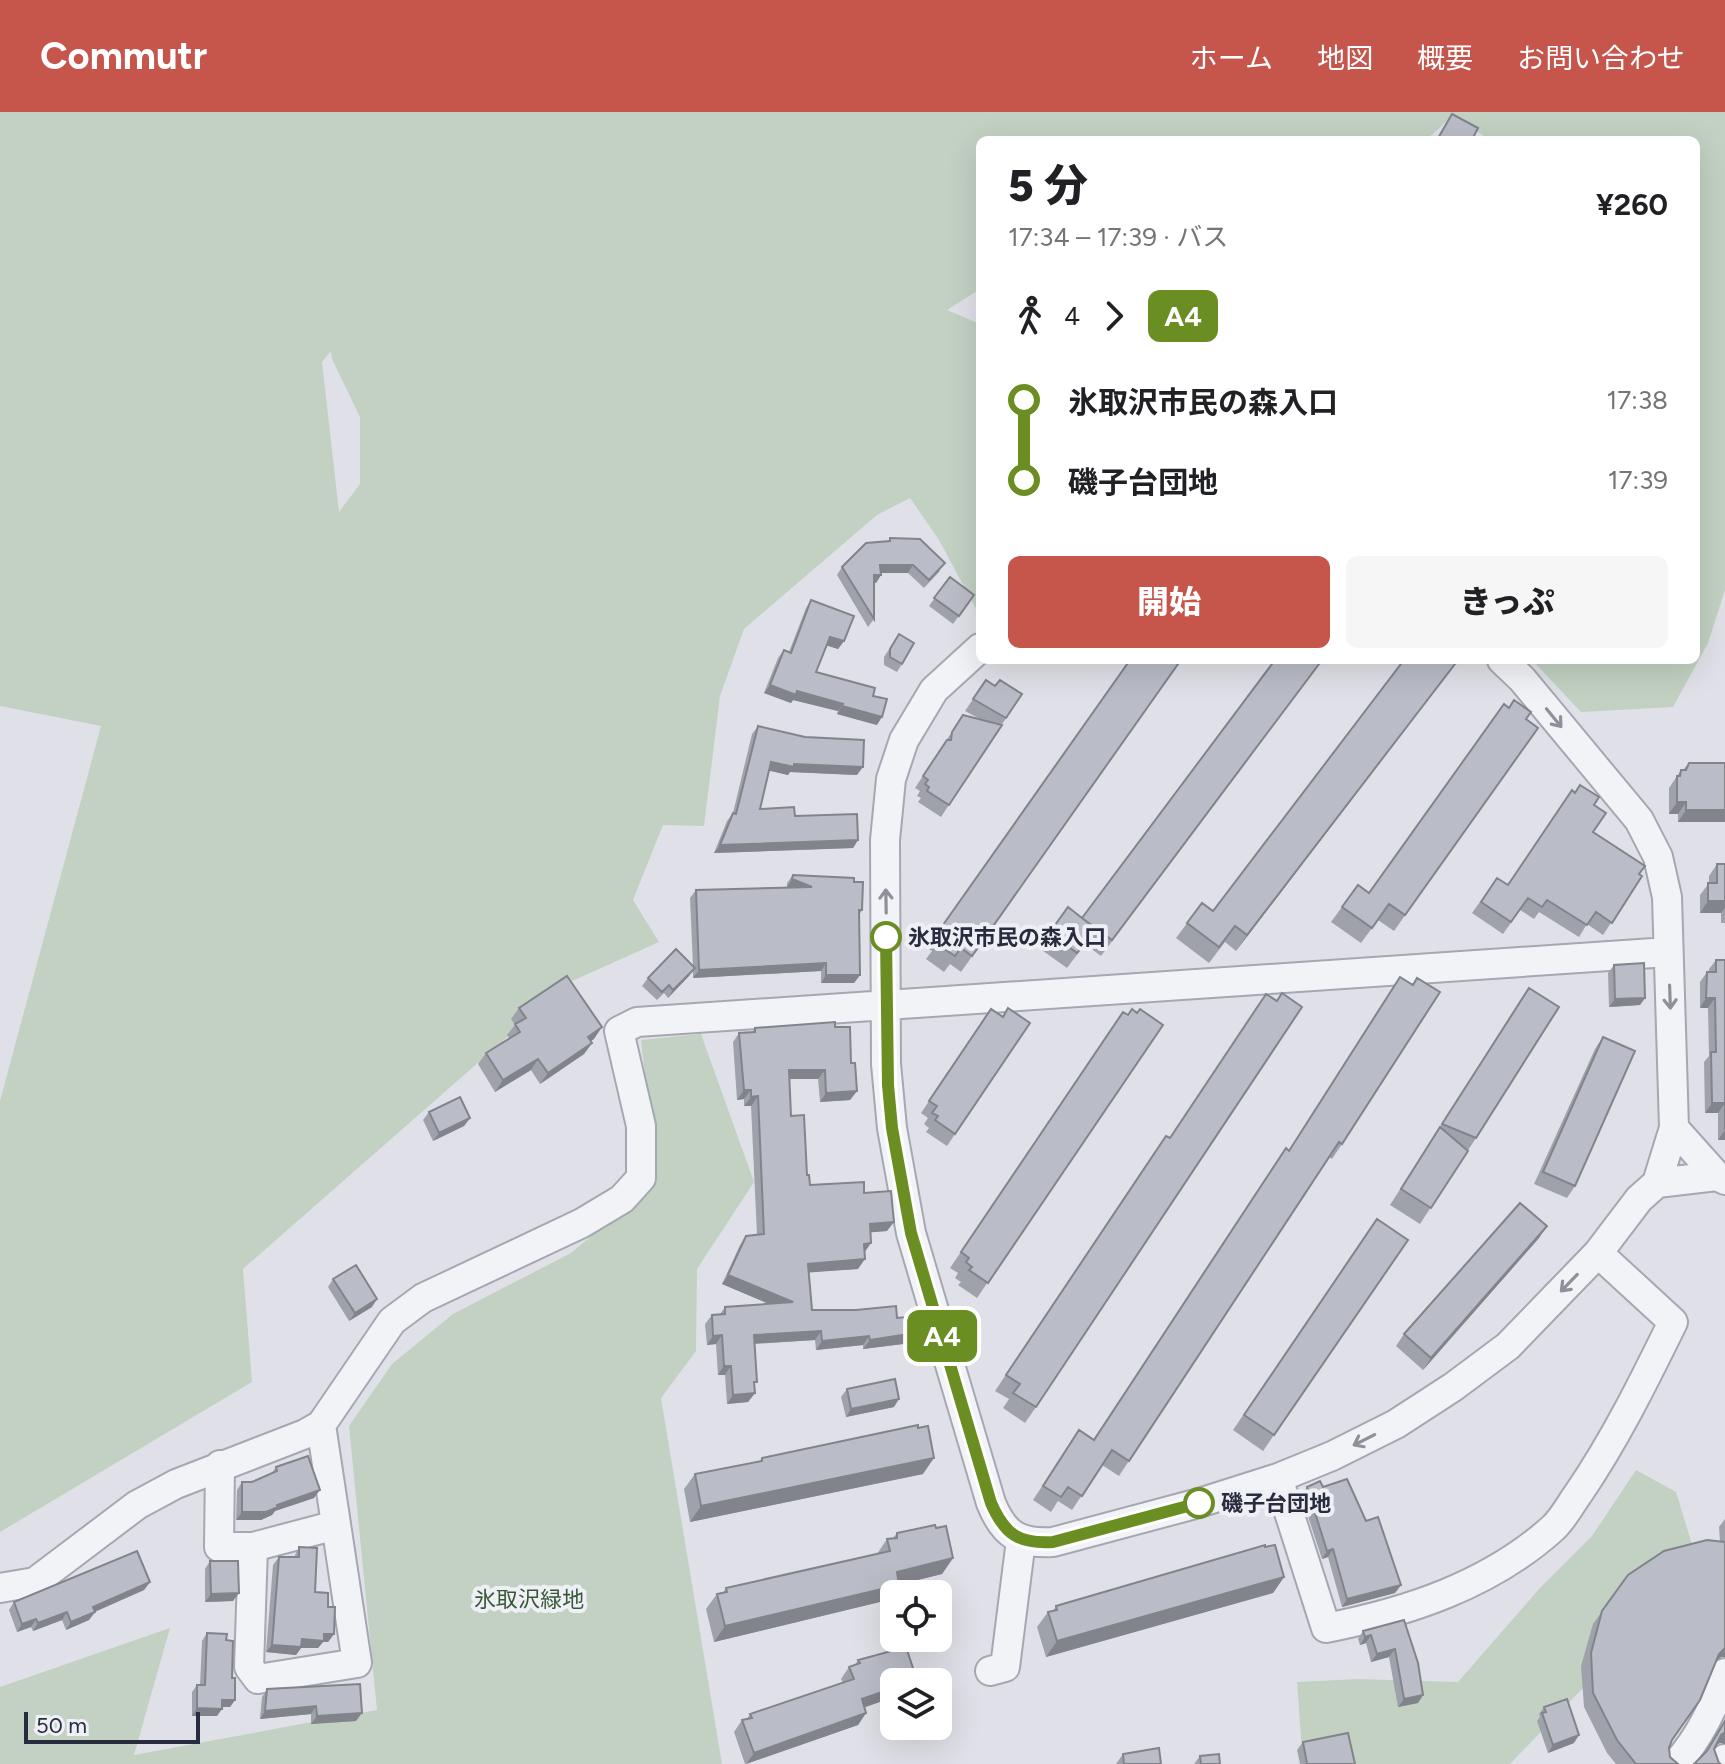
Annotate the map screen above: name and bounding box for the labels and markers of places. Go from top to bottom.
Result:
marker: 氷取沢市民の森入口 [871,922,901,952]
place label: 氷取沢市民の森入口 [908,924,1106,951]
marker: 磯子台団地 [1184,1488,1214,1518]
place label: 磯子台団地 [1221,1490,1331,1517]

